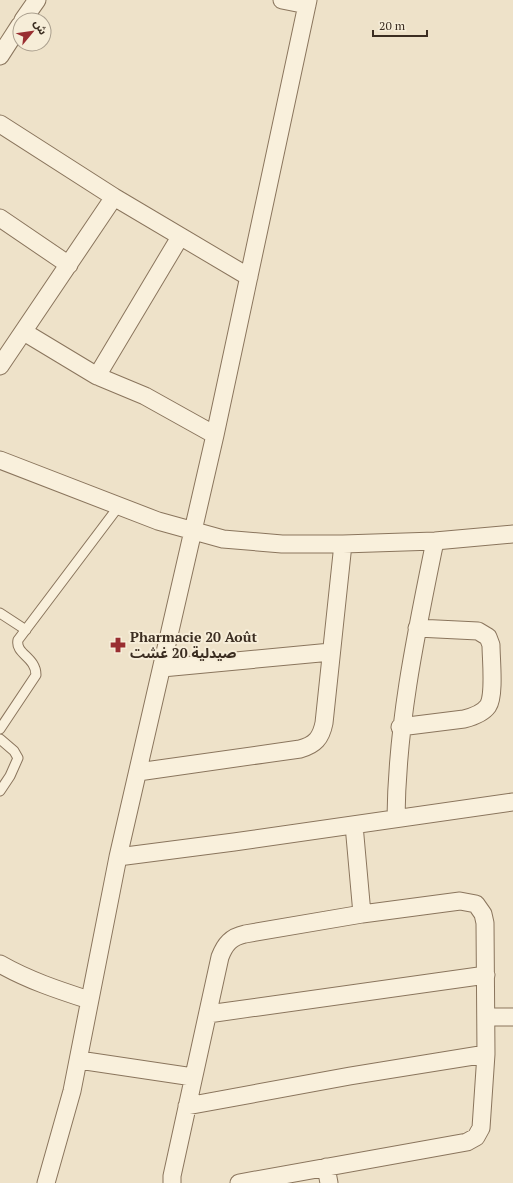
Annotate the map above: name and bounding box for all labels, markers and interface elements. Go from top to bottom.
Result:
north arrow [12,12,52,52]
scale bar [373,12,427,38]
text: ش [31,17,51,37]
text: 20 m [379,18,406,33]
place label: Pharmacie 20 Août صيدلية 20 غشت [130,627,257,662]
pharmacy icon: Pharmacie 20 Août صيدلية 20 غشت [109,636,127,654]

